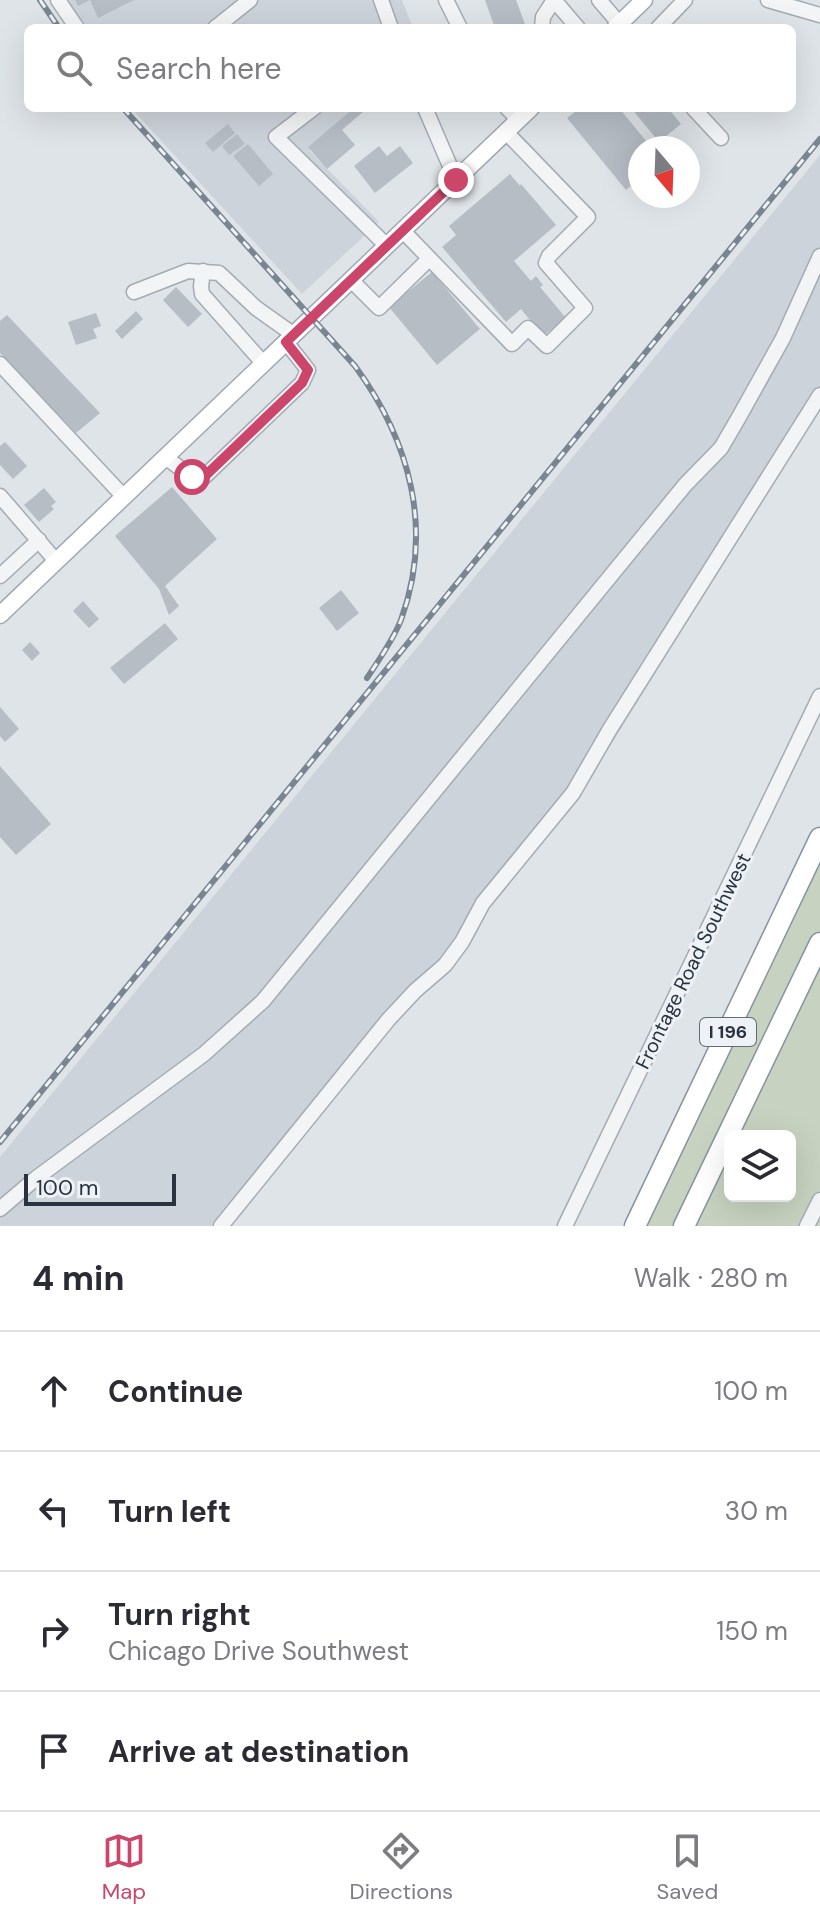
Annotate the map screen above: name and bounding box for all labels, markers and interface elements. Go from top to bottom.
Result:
search box [24,24,796,112]
icon: search [52,46,96,90]
text: Search here [116,49,282,88]
north arrow [628,136,700,208]
route end [438,162,474,198]
route start [174,459,210,495]
street label: Frontage Road Southwest [629,849,757,1073]
road number: I 196 [700,1018,756,1046]
map controls [724,1130,796,1202]
button: layers [724,1130,796,1202]
scale bar [24,1170,176,1206]
text: 100 m [36,1173,98,1202]
text: 4 min [32,1256,124,1301]
text: Walk · 280 m [634,1261,788,1295]
icon: ahead [32,1369,76,1413]
text: Continue [108,1372,243,1411]
text: 100 m [714,1374,788,1408]
icon: left [32,1489,76,1533]
text: Turn left [108,1492,231,1531]
text: 30 m [725,1494,788,1528]
text: Turn right [108,1595,251,1634]
icon: right [32,1609,76,1653]
text: 150 m [716,1614,788,1648]
text: Chicago Drive Southwest [108,1634,409,1668]
icon: arrive [32,1729,76,1773]
text: Arrive at destination [108,1732,409,1771]
tab: Map [102,1829,146,1906]
tab: Directions [350,1829,453,1906]
tab: Saved [657,1829,718,1906]

